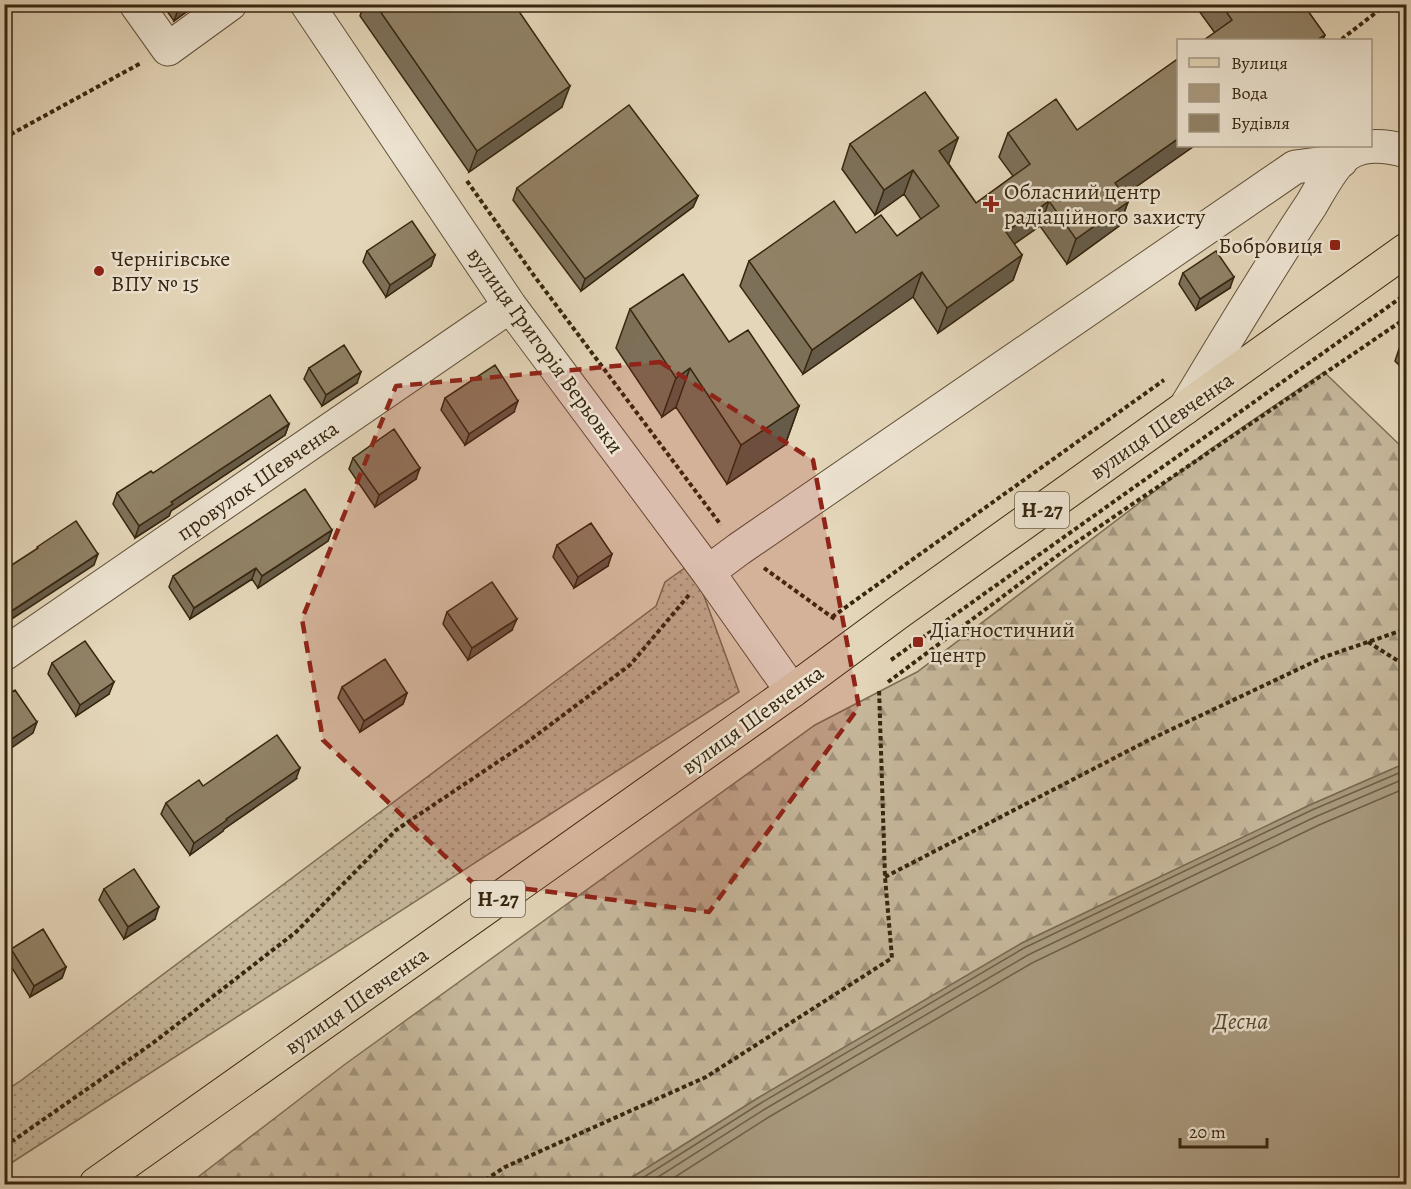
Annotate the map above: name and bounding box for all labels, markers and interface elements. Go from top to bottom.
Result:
legend [1177,39,1372,147]
text: Вулиця [1231,51,1288,75]
text: Вода [1231,81,1269,105]
text: Будівля [1231,111,1290,135]
place label: Обласний центр радіаційного захисту [1004,177,1206,232]
marker: Обласний центр радіаційного захисту [982,195,1000,213]
place label: Бобровиця [1218,231,1323,261]
marker: Бобровиця [1328,238,1342,252]
street label: вулиця Григорія Верьовки [460,241,631,460]
place label: Чернігівське ВПУ № 15 [111,244,230,299]
marker: Чернігівське ВПУ № 15 [92,264,106,278]
street label: вулиця Шевченка [1084,364,1240,487]
street label: провулок Шевченка [171,413,345,548]
road number: Н-27 [1015,492,1069,528]
place label: Діагностичний центр [930,615,1075,670]
marker: Діагностичний центр [911,635,925,649]
street label: вулиця Шевченка [675,657,831,782]
road number: Н-27 [471,881,525,917]
street label: вулиця Шевченка [279,939,435,1062]
water label: Десна [1212,1005,1268,1037]
scale bar [1180,1111,1267,1149]
text: 20 m [1189,1120,1226,1144]

